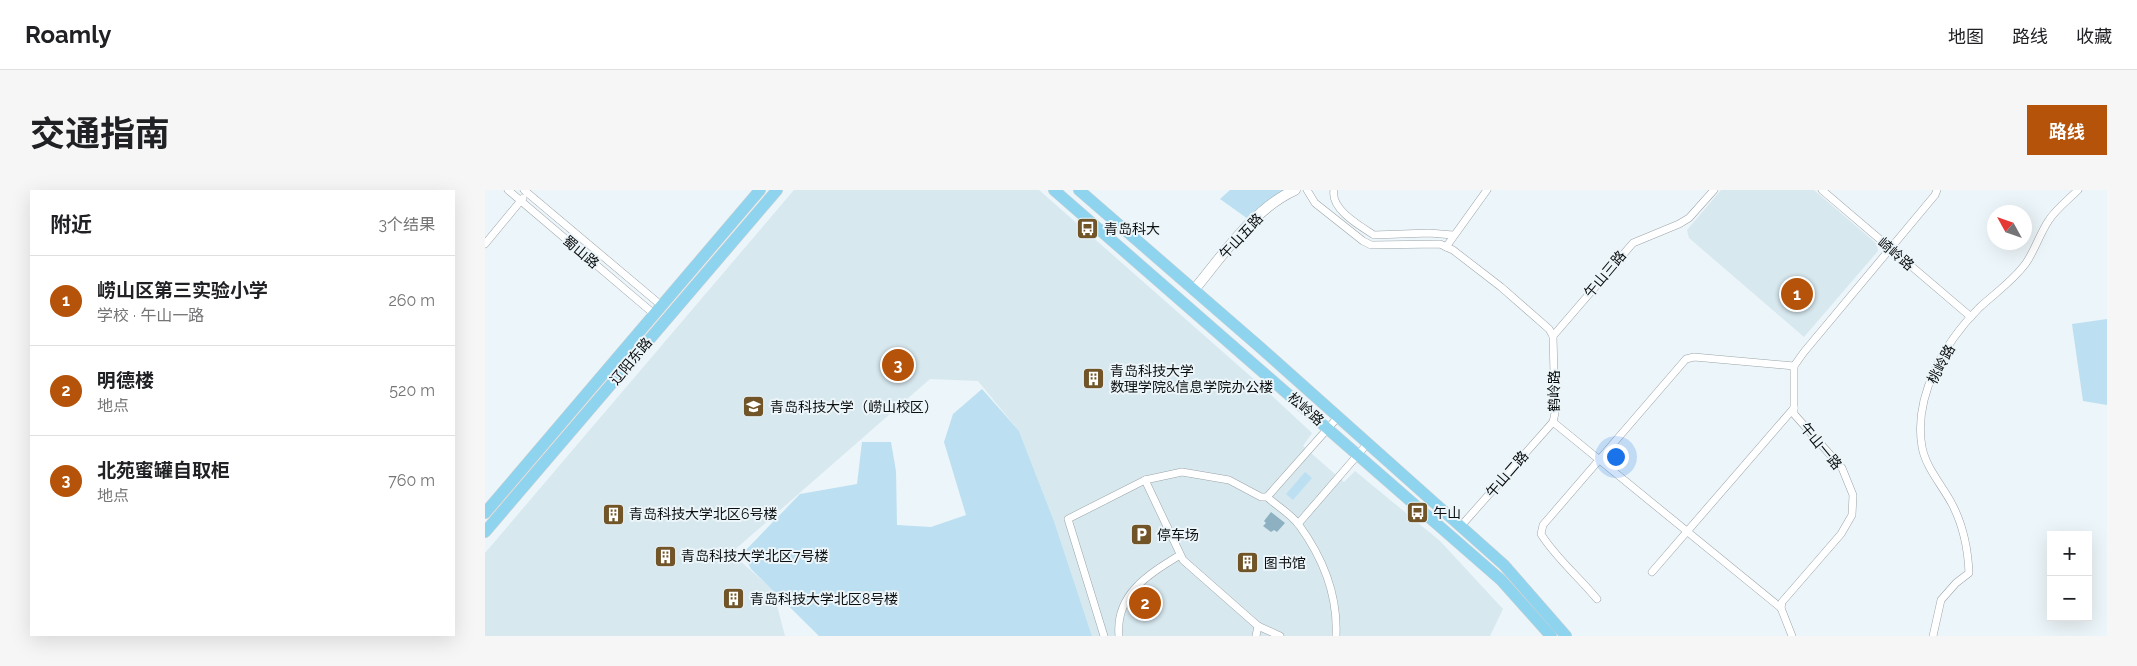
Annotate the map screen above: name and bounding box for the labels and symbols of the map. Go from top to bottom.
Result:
north arrow [1987,205,2032,250]
street label: 午山五路 [1216,210,1266,262]
bus stop icon: 青岛科大 [1076,217,1100,241]
place label: 青岛科大 [1104,221,1160,237]
street label: 蜀山路 [560,232,602,272]
street label: 崎岭路 [1875,234,1917,274]
street label: 午山三路 [1581,247,1629,301]
pin: 1 [1781,275,1813,313]
street label: 辽阳东路 [607,334,655,388]
street label: 桃岭路 [1924,342,1958,386]
pin: 3 [882,346,914,384]
place label: 青岛科技大学 数理学院&信息学院办公楼 [1110,363,1273,395]
building icon: 青岛科技大学 数理学院&信息学院办公楼 [1082,367,1106,391]
street label: 鹤岭路 [1546,370,1562,412]
street label: 松岭路 [1285,389,1327,429]
school or university icon: 青岛科技大学（崂山校区） [742,395,766,419]
place label: 青岛科技大学（崂山校区） [770,399,938,415]
street label: 午山一路 [1797,419,1845,473]
your location [1603,444,1629,470]
street label: 午山二路 [1483,448,1531,500]
bus stop icon: 午山 [1405,501,1429,525]
building icon: 青岛科技大学北区6号楼 [601,502,625,526]
place label: 午山 [1433,505,1461,521]
place label: 青岛科技大学北区6号楼 [629,506,777,522]
parking icon: 停车场 [1129,523,1153,547]
place label: 停车场 [1157,527,1199,543]
building icon: 青岛科技大学北区7号楼 [653,544,677,568]
place label: 青岛科技大学北区7号楼 [681,548,829,564]
building icon: 图书馆 [1236,551,1260,575]
place label: 图书馆 [1264,555,1306,571]
pin: 2 [1129,584,1161,622]
building icon: 青岛科技大学北区8号楼 [722,587,746,611]
place label: 青岛科技大学北区8号楼 [750,591,898,607]

